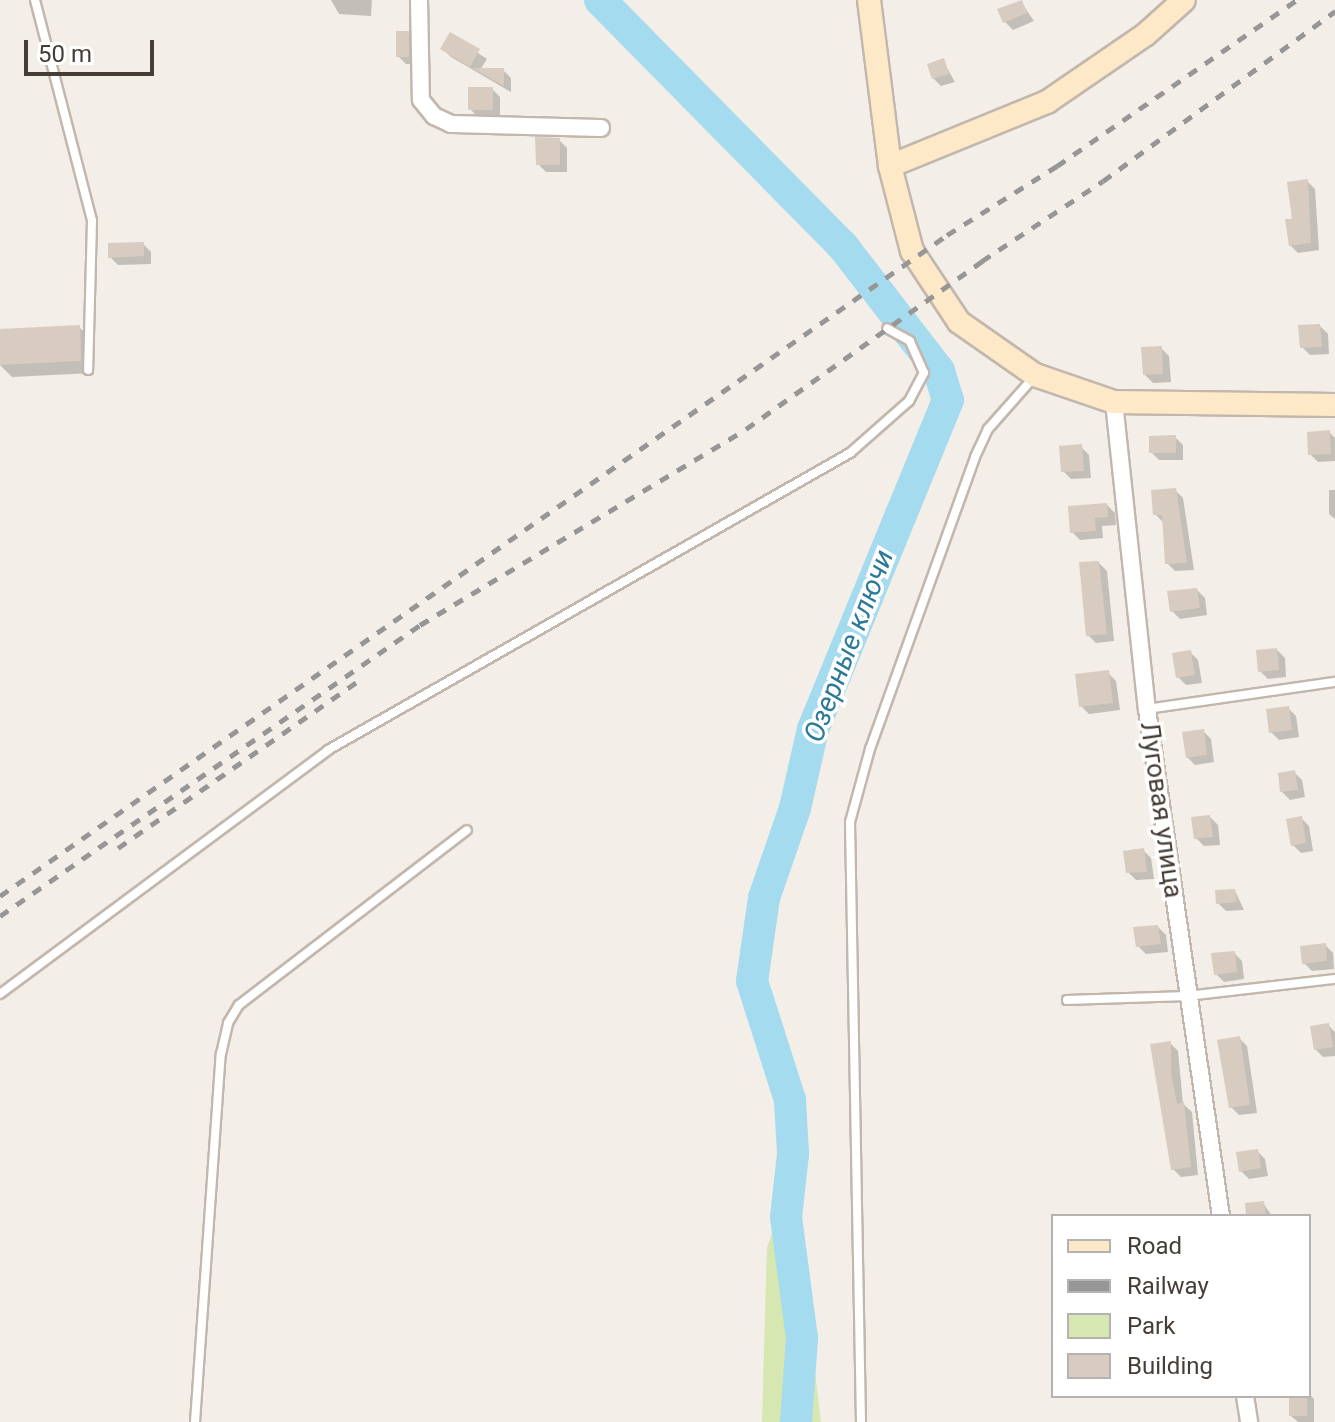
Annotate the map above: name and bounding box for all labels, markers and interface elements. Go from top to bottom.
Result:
scale bar [28,24,158,74]
text: 50 m [38,40,92,68]
water label: Озерные ключи [797,545,901,747]
street label: Луговая улица [1133,720,1189,900]
legend [1051,1214,1311,1398]
text: Road [1127,1232,1182,1260]
text: Railway [1127,1272,1209,1300]
text: Park [1127,1312,1175,1340]
text: Building [1127,1352,1213,1380]

